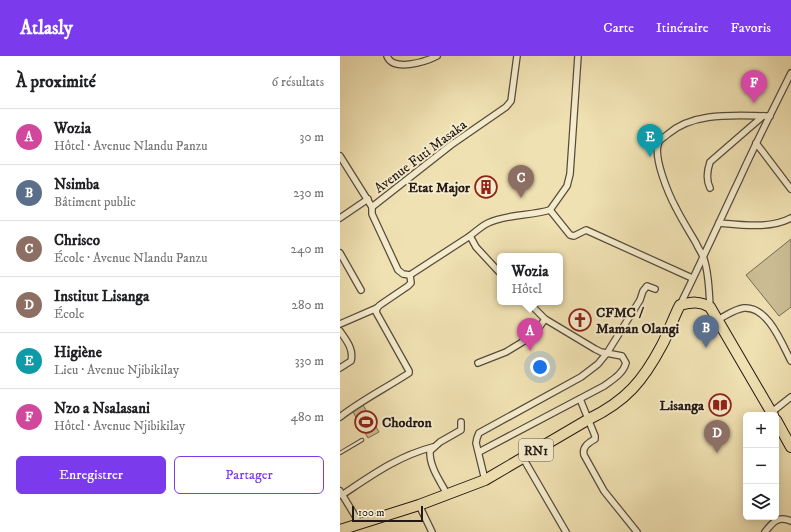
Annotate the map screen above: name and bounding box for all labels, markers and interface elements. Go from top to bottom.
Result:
text: Atlasly [20,17,73,40]
text: Carte [603,19,634,37]
text: Itinéraire [656,19,709,37]
text: Favoris [731,19,771,37]
pin: F [741,70,767,103]
text: À proximité [16,71,96,93]
text: 6 résultats [272,74,324,90]
street label: Avenue Futi Masaka [371,116,471,198]
text: Wozia [54,119,91,138]
pin: E [637,124,663,157]
text: A [25,129,33,145]
text: 30 m [300,129,324,145]
text: Hôtel · Avenue Nlandu Panzu [54,138,208,154]
pin: C [508,165,534,198]
building icon: Etat Major [473,174,499,200]
text: Nsimba [54,175,99,194]
place label: Etat Major [408,179,471,197]
text: B [25,185,33,201]
text: 230 m [293,185,324,201]
text: Bâtiment public [54,194,136,210]
text: Chrisco [54,231,100,250]
text: C [25,241,33,257]
text: 240 m [291,241,324,257]
text: École · Avenue Nlandu Panzu [54,250,207,266]
popup [497,253,563,305]
text: Wozia [511,262,549,281]
text: Hôtel [511,281,542,297]
text: Institut Lisanga [54,287,149,306]
text: D [24,297,34,313]
text: 280 m [292,297,324,313]
place label: CFMC / Maman Olangi [596,304,680,338]
text: École [54,306,84,322]
church icon: CFMC / Maman Olangi [567,307,593,333]
pin: B [693,315,719,348]
pin: A [517,318,543,351]
text: Higiène [54,343,102,362]
text: E [24,353,34,369]
text: 330 m [295,353,324,369]
your location [530,357,550,377]
text: Lieu · Avenue Njibikilay [54,362,179,378]
library icon: Lisanga [707,392,733,418]
place label: Lisanga [660,397,705,415]
text: Nzo a Nsalasani [54,399,150,418]
text: F [25,409,33,425]
text: 480 m [290,409,324,425]
sports icon: Chodron [353,409,379,435]
map controls [743,412,779,520]
button: + [743,412,779,448]
place label: Chodron [382,414,432,432]
text: Hôtel · Avenue Njibikilay [54,418,185,434]
pin: D [704,420,730,453]
road number: RN1 [519,439,553,461]
button: − [743,448,779,484]
button: Enregistrer [16,456,166,494]
button: Partager [174,456,324,494]
button: layers [743,484,779,520]
scale bar [352,504,423,523]
text: 100 m [358,506,384,520]

